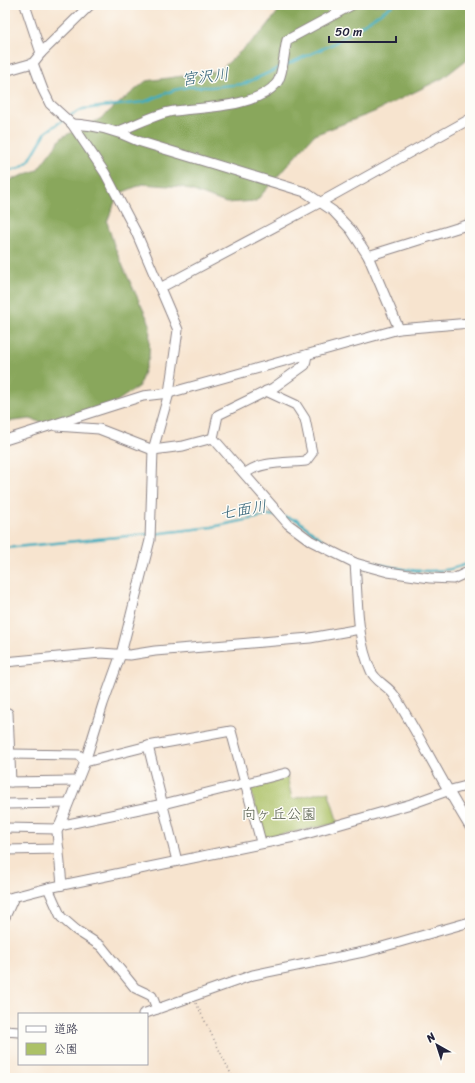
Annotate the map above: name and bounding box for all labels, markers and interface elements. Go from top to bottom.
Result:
scale bar [329,18,396,44]
text: 50 m [335,21,362,43]
water label: 宮沢川 [179,59,231,94]
water label: 七面川 [217,491,269,528]
park label: 向ヶ丘公園 [241,801,317,827]
legend [18,1013,148,1065]
text: 道路 [54,1018,78,1040]
north arrow [417,1025,457,1065]
text: N [421,1028,440,1048]
text: 公園 [54,1038,78,1060]

